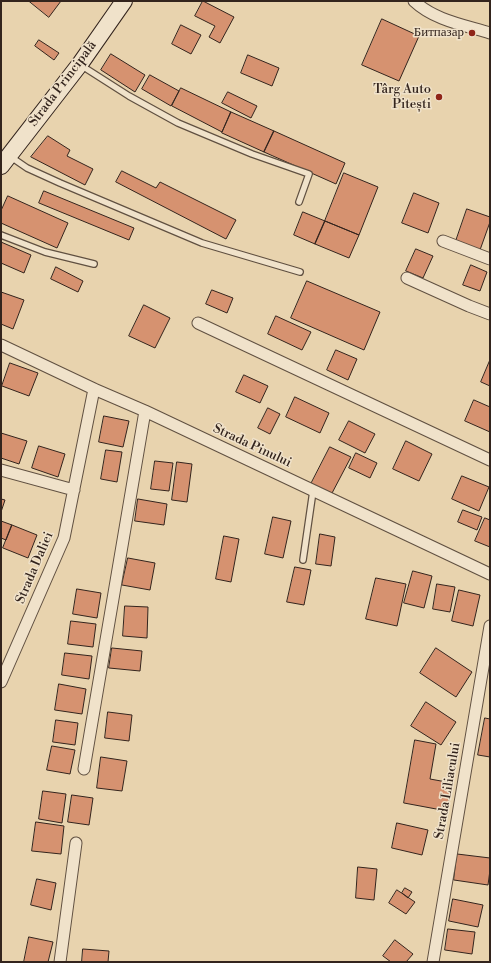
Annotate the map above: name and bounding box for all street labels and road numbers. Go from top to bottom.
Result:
street label: Strada Principală [26,38,100,130]
street label: Strada Pinului [210,421,294,471]
street label: Strada Daliei [13,530,57,606]
street label: Strada Liliacului [432,741,464,841]

